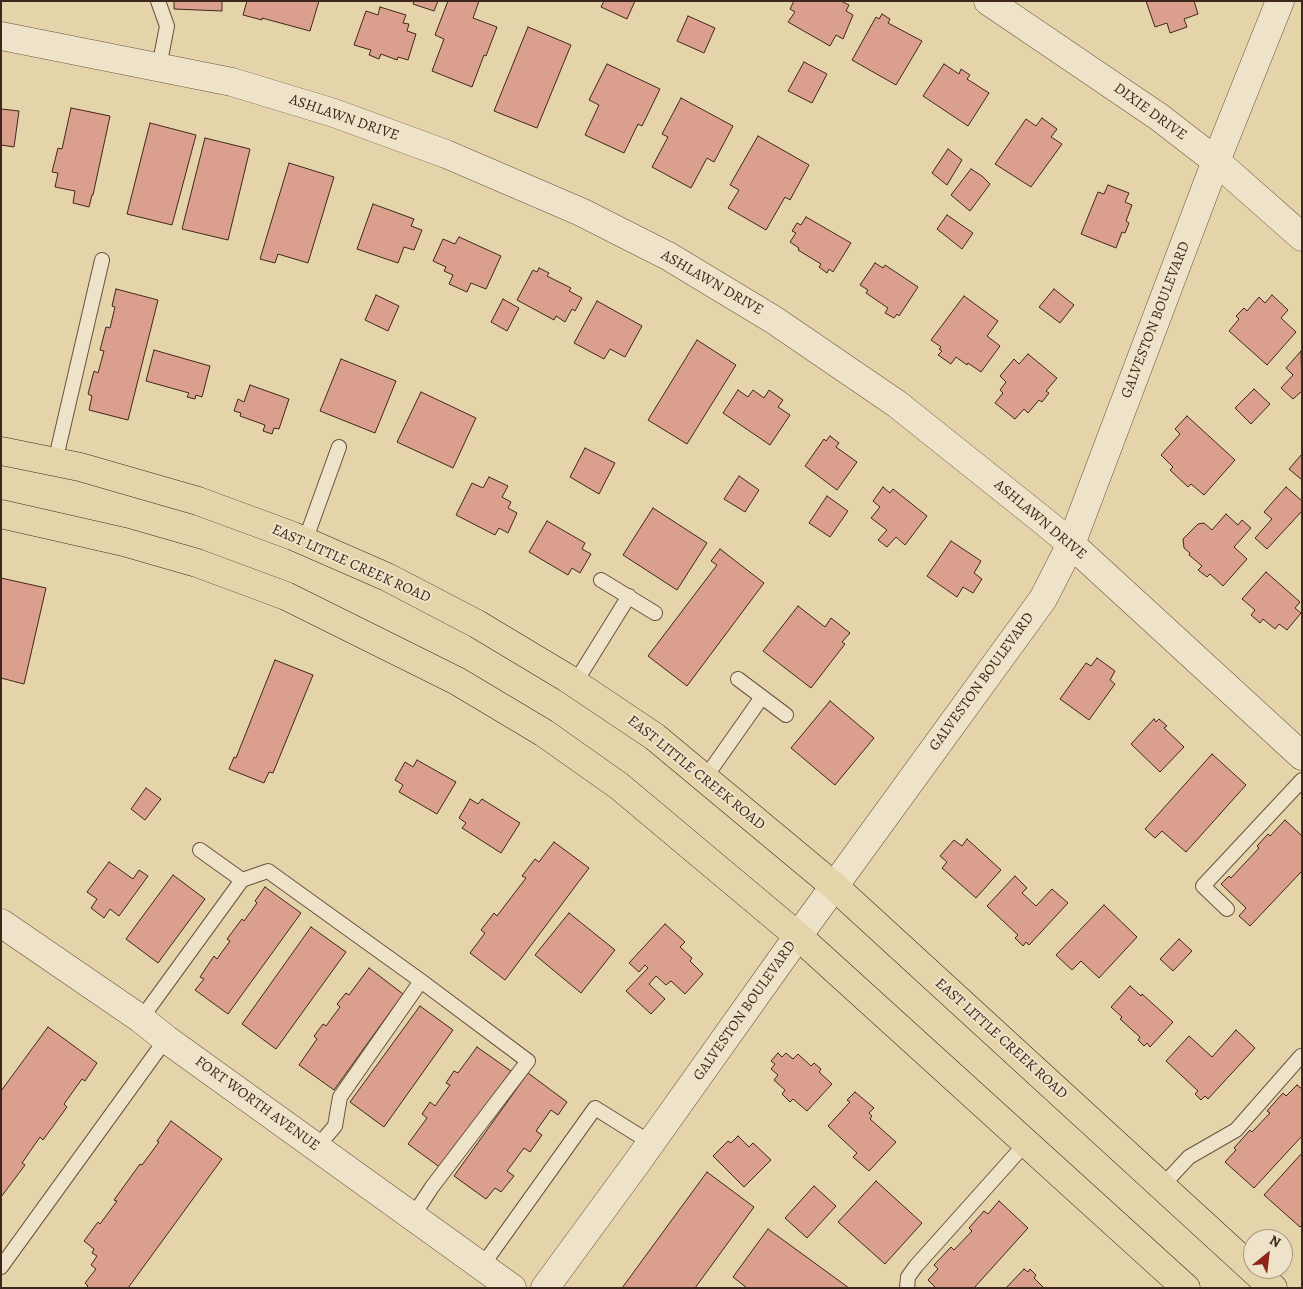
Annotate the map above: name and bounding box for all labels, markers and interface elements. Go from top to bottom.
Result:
street label: DIXIE DRIVE [1110,79,1190,145]
street label: ASHLAWN DRIVE [287,91,401,145]
street label: GALVESTON BOULEVARD [1118,239,1194,401]
street label: ASHLAWN DRIVE [658,246,766,320]
street label: ASHLAWN DRIVE [990,476,1090,564]
street label: EAST LITTLE CREEK ROAD [269,521,433,607]
street label: GALVESTON BOULEVARD [926,609,1038,755]
street label: EAST LITTLE CREEK ROAD [623,712,769,834]
street label: GALVESTON BOULEVARD [690,938,800,1084]
street label: EAST LITTLE CREEK ROAD [931,975,1071,1103]
street label: FORT WORTH AVENUE [191,1053,323,1155]
north arrow [1243,1229,1293,1279]
text: N [1266,1231,1284,1252]

